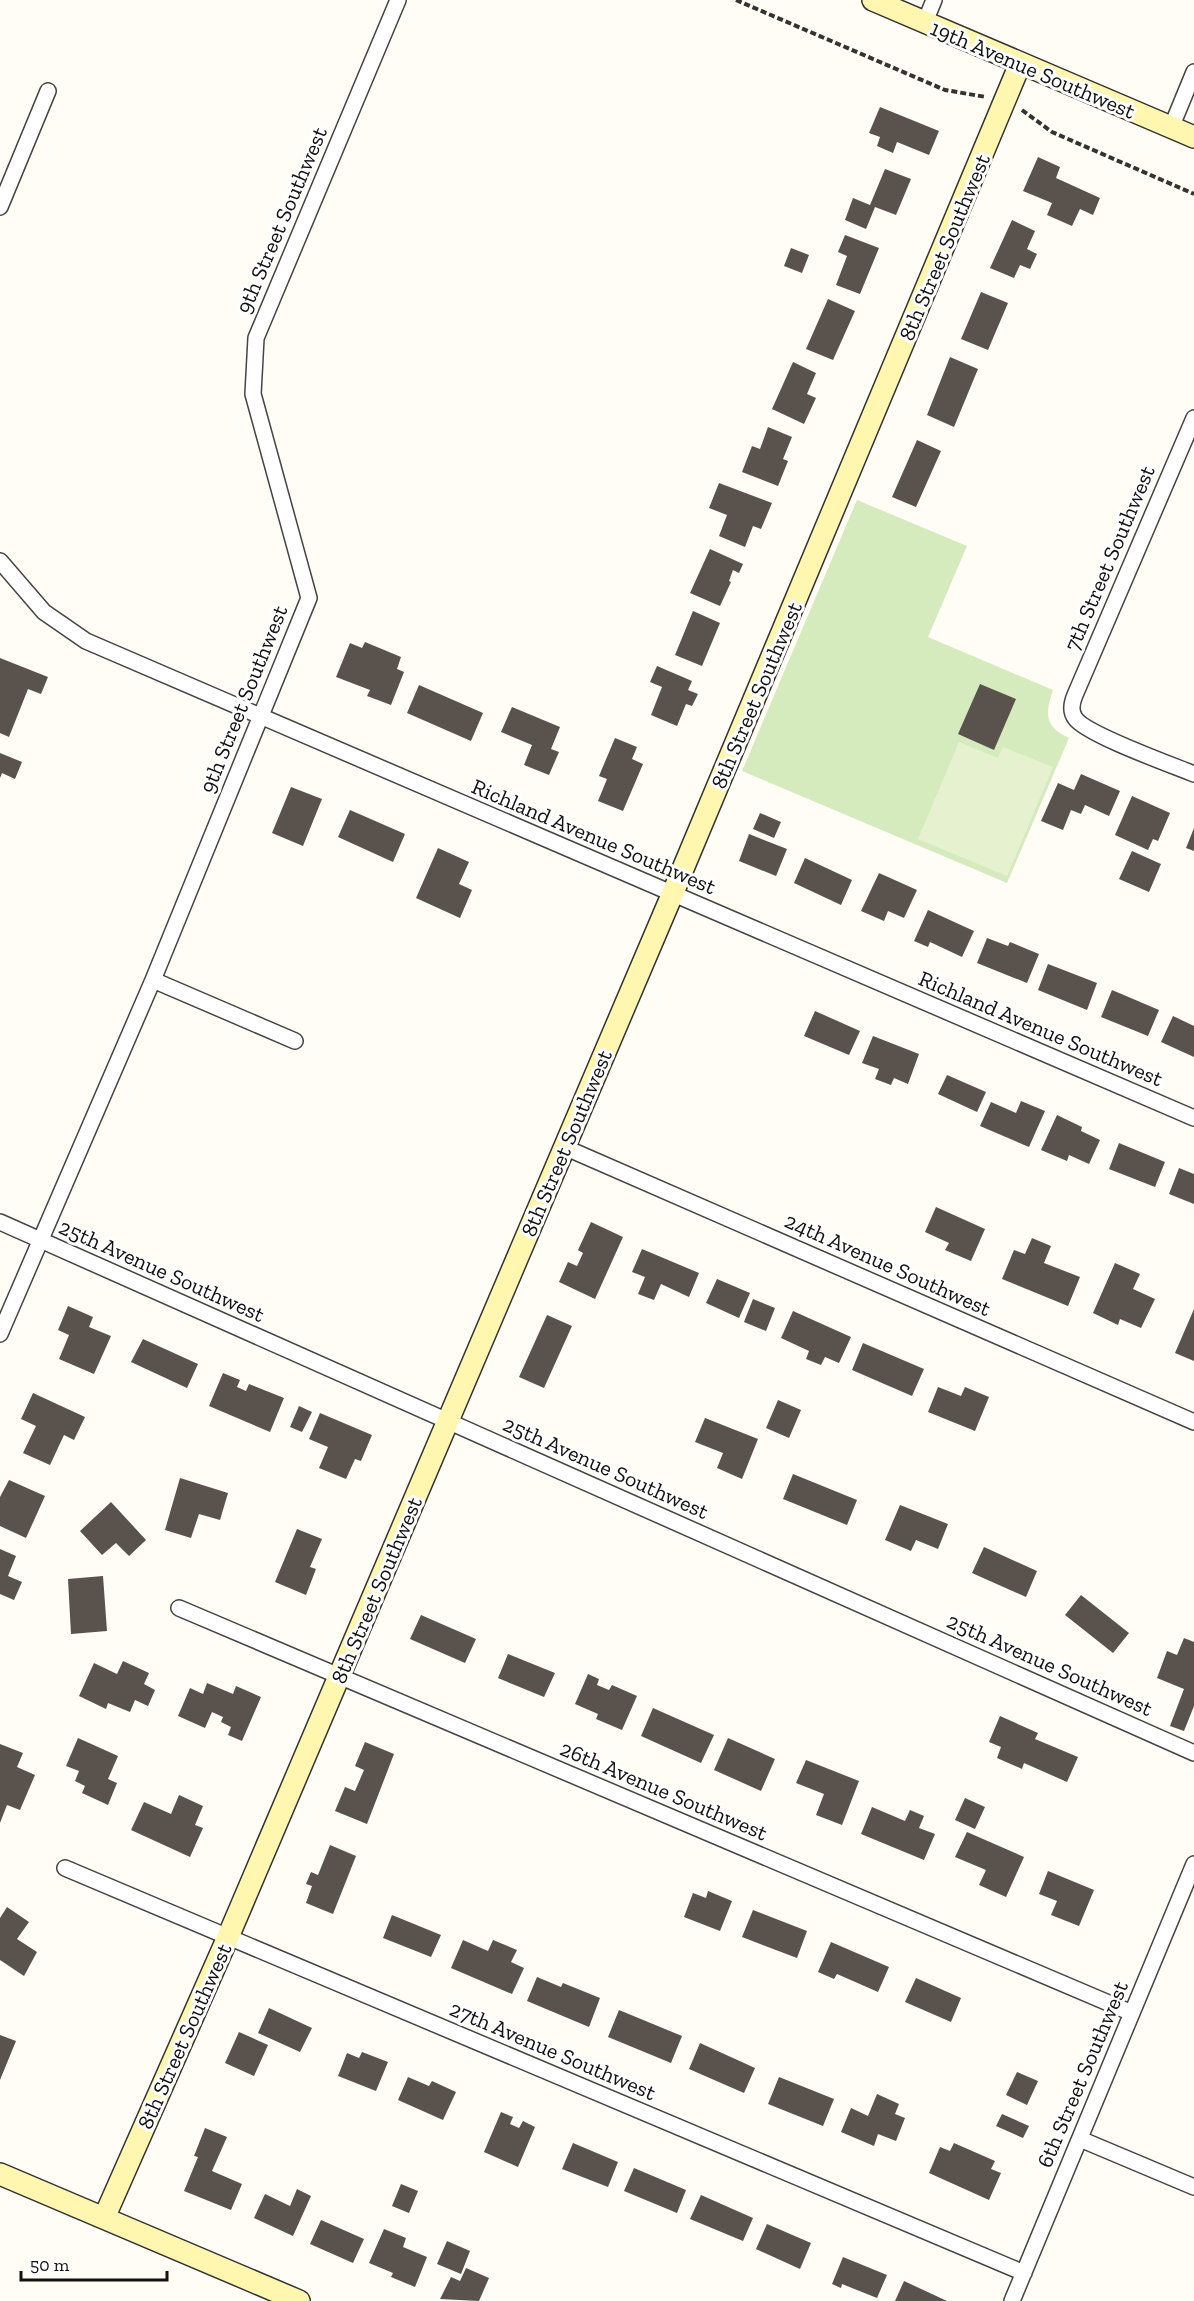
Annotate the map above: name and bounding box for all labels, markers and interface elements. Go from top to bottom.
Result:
street label: 19th Avenue Southwest [926,14,1140,125]
street label: 9th Street Southwest [230,122,333,318]
street label: 8th Street Southwest [893,149,996,345]
street label: 7th Street Southwest [1058,461,1161,655]
street label: 8th Street Southwest [705,597,808,793]
street label: 9th Street Southwest [193,601,294,797]
street label: Richland Avenue Southwest [468,773,721,901]
street label: Richland Avenue Southwest [915,965,1168,1093]
street label: 8th Street Southwest [515,1045,618,1241]
street label: 24th Avenue Southwest [781,1207,996,1322]
street label: 25th Avenue Southwest [55,1213,269,1328]
street label: 25th Avenue Southwest [499,1410,713,1525]
street label: 8th Street Southwest [325,1492,428,1688]
street label: 25th Avenue Southwest [943,1607,1157,1722]
street label: 26th Avenue Southwest [556,1735,772,1847]
street label: 8th Street Southwest [131,1938,238,2133]
street label: 6th Street Southwest [1031,1976,1134,2172]
street label: 27th Avenue Southwest [446,1995,661,2106]
scale bar [21,2244,166,2282]
text: 50 m [30,2254,70,2276]

